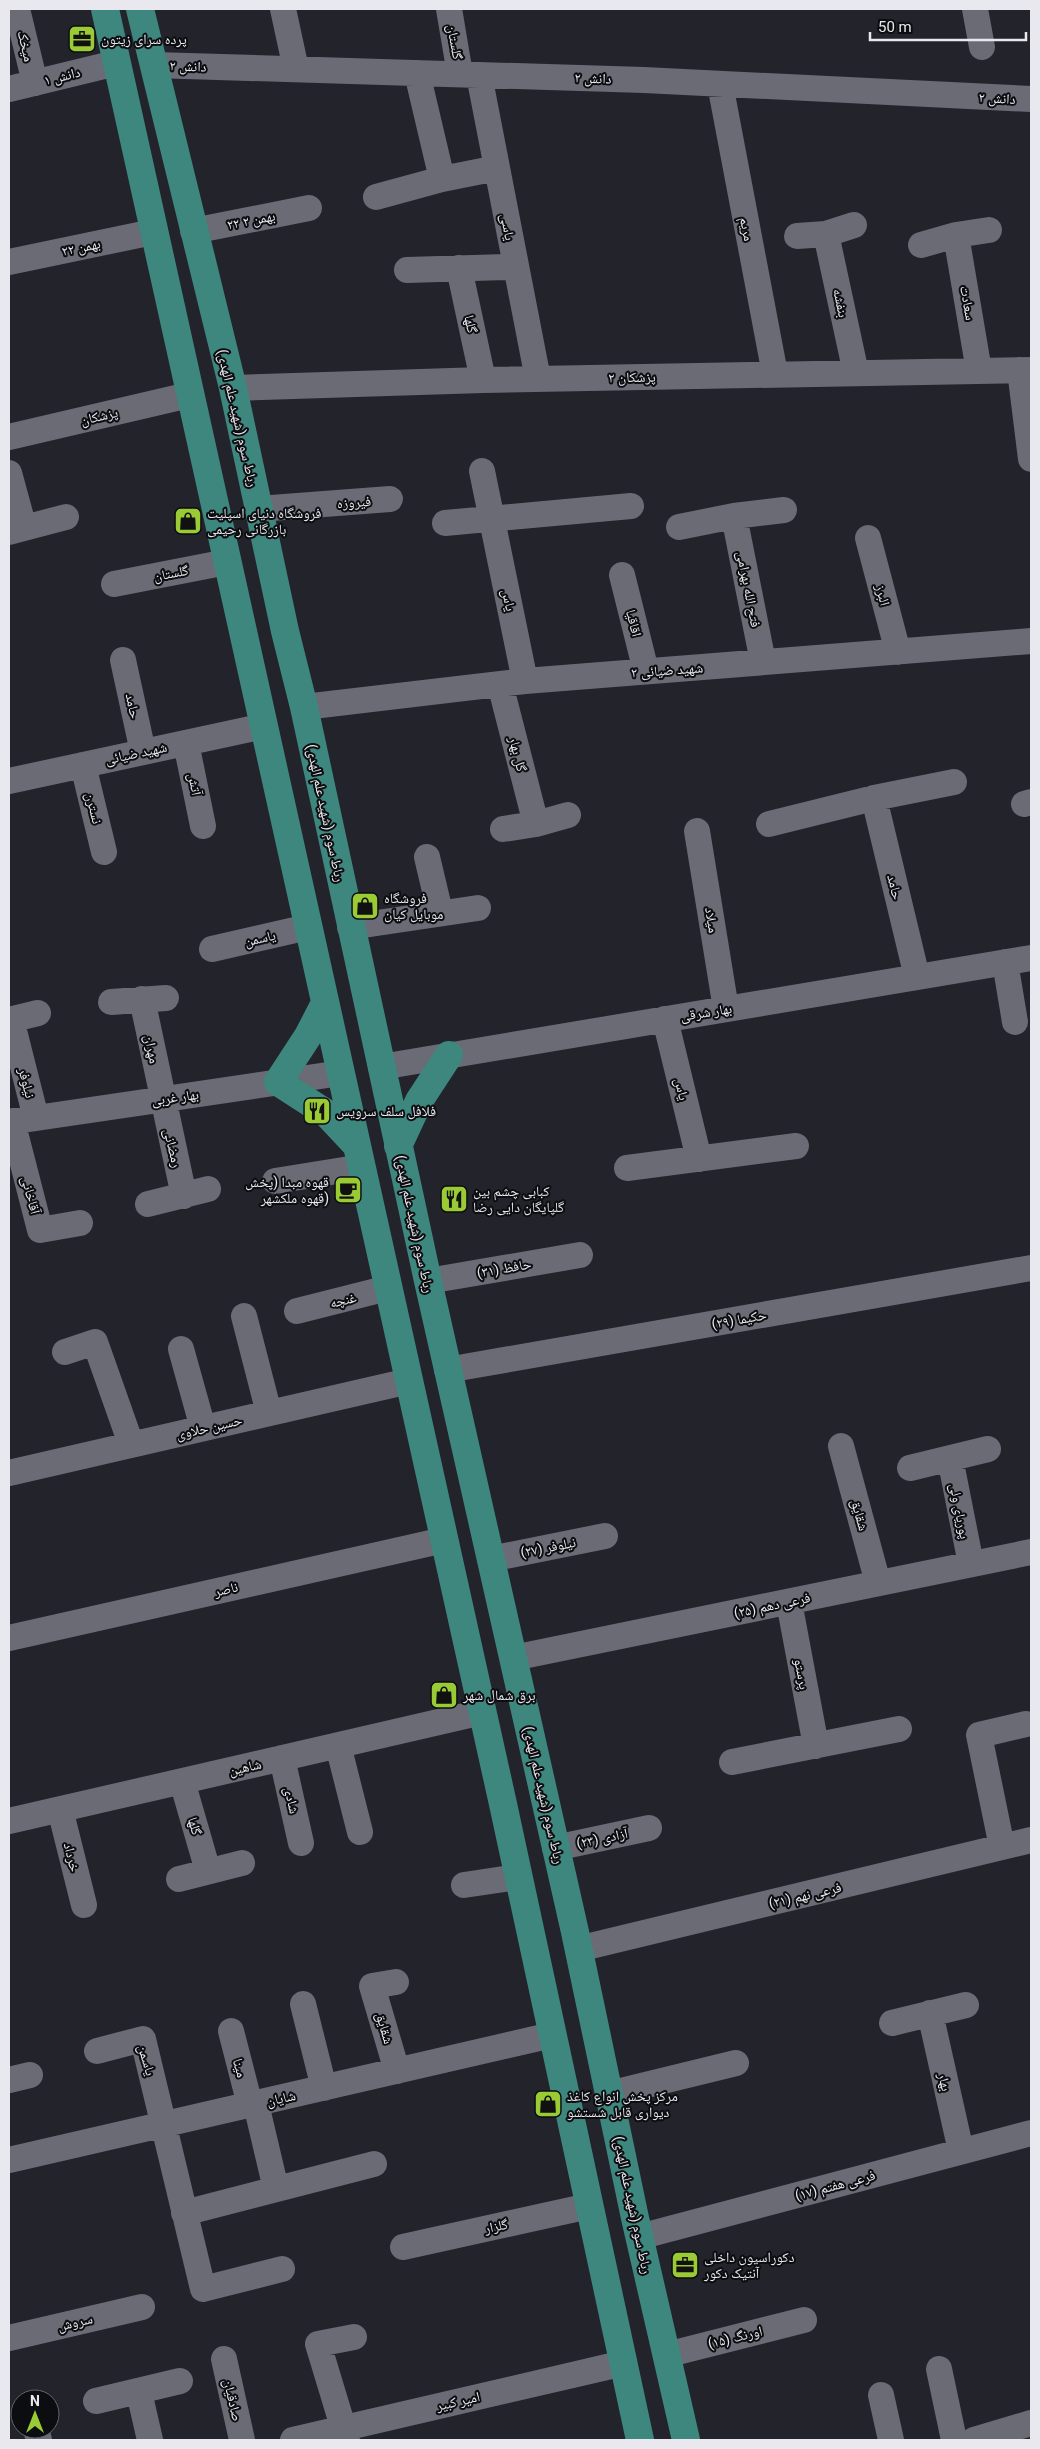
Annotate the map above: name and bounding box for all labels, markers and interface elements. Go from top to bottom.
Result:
scale bar [870,10,1026,42]
text: 50 m [878,18,912,36]
street label: گلستان [443,23,466,61]
office icon: پرده سرای زیتون [67,24,97,54]
street label: میخک [14,29,37,63]
place label: پرده سرای زیتون [101,31,187,48]
street label: دانش ۲ [169,57,207,76]
street label: دانش ۱ [42,64,82,89]
street label: دانش ۲ [574,69,612,88]
street label: دانش ۲ [978,89,1016,108]
street label: ۲۲ بهمن ۲ [225,207,277,234]
street label: یاسی [497,212,518,242]
street label: مریم [735,216,757,243]
street label: ۲۲ بهمن [60,235,102,260]
street label: سعادت [957,284,979,322]
street label: بنفشه [830,287,852,319]
street label: گلها [461,313,481,335]
street label: رباط سوم (شهید علم الهدی) [212,348,262,489]
street label: پزشکان ۲ [608,369,656,387]
street label: پزشکان [79,404,120,429]
street label: فیروزه [336,493,372,512]
place label: فروشگاه دنیای اسپلیت بازرگانی رحیمی [207,505,321,538]
shop icon: فروشگاه دنیای اسپلیت بازرگانی رحیمی [173,506,203,536]
street label: فتح الله بهرامی [732,549,764,629]
street label: گلستان [152,562,190,585]
street label: البرز [871,582,894,608]
street label: یاس [498,587,519,613]
street label: اقاقیا [623,608,645,638]
street label: شهید ضیائی ۲ [630,659,704,682]
street label: حامد [123,692,143,720]
street label: گل بهار [505,734,530,774]
street label: شهید ضیائی [104,739,169,768]
street label: رباط سوم (شهید علم الهدی) [302,742,348,884]
street label: آتش [184,771,205,797]
street label: نسترن [81,791,106,826]
street label: حامد [884,873,906,901]
place label: فروشگاه موبایل کیان [384,890,443,923]
shop icon: فروشگاه موبایل کیان [350,891,380,921]
street label: میلاد [702,906,722,934]
street label: یاسمن [243,927,278,950]
street label: بهار شرقی [679,1000,733,1025]
street label: مهران [140,1033,163,1065]
street label: نیلوفر [14,1065,38,1100]
street label: یاس [671,1076,692,1102]
street label: بهار غربی [150,1086,200,1109]
restaurant icon: فلافل سلف سرویس [302,1096,332,1126]
place label: فلافل سلف سرویس [336,1103,436,1120]
street label: رمضانی [160,1127,185,1169]
street label: رباط سوم (شهید علم الهدی) [391,1153,437,1295]
street label: آقاخانی [17,1174,44,1216]
place label: قهوه مبدا (پخش قهوه ملکشهر) [245,1174,329,1207]
cafe icon: قهوه مبدا (پخش قهوه ملکشهر) [333,1175,363,1205]
place label: کبابی چشم بین گلپایگان دایی رضا [473,1183,564,1216]
restaurant icon: کبابی چشم بین گلپایگان دایی رضا [439,1184,469,1214]
street label: حافظ (۳۱) [476,1255,533,1282]
street label: غنچه [328,1289,358,1312]
street label: حکیما (۲۹) [710,1306,768,1333]
street label: حسین حلاوی [174,1412,244,1443]
street label: پوریای ولی [946,1482,973,1541]
street label: شقایق [846,1497,872,1533]
street label: نیلوفر (۲۷) [519,1534,577,1561]
street label: ناصر [212,1578,240,1601]
street label: فرعی دهم (۲۵) [732,1589,812,1623]
street label: پرستو [790,1657,813,1691]
shop icon: برق شمال شهر [429,1680,459,1710]
place label: برق شمال شهر [462,1687,536,1704]
street label: رباط سوم (شهید علم الهدی) [518,1725,568,1866]
street label: شاهین [227,1755,263,1779]
street label: شادی [280,1785,303,1815]
street label: گلها [185,1815,205,1837]
street label: آزادی (۲۳) [575,1825,630,1852]
street label: خرداد [60,1841,83,1874]
street label: فرعی نهم (۲۱) [767,1879,843,1913]
street label: شقایق [371,2010,397,2046]
street label: یاسمن [134,2043,159,2078]
street label: مینا [230,2057,250,2079]
street label: بهار [934,2070,955,2093]
street label: شایان [265,2087,297,2110]
place label: مرکز پخش انواع کاغذ دیواری قابل شستشو [567,2088,678,2121]
shop icon: مرکز پخش انواع کاغذ دیواری قابل شستشو [533,2089,563,2119]
street label: رباط سوم (شهید علم الهدی) [609,2134,655,2276]
street label: فرعی هفتم (۱۷) [793,2167,877,2205]
street label: گلزار [482,2216,510,2237]
place label: دکوراسیون داخلی آنتیک دکور [703,2249,795,2282]
office icon: دکوراسیون داخلی آنتیک دکور [670,2250,700,2280]
street label: سروش [56,2310,94,2335]
street label: اورنگ (۱۵) [706,2322,764,2352]
street label: صادقیان [219,2377,246,2423]
street label: امیر کبیر [434,2388,482,2415]
north arrow [10,2389,60,2439]
text: N [30,2393,40,2409]

